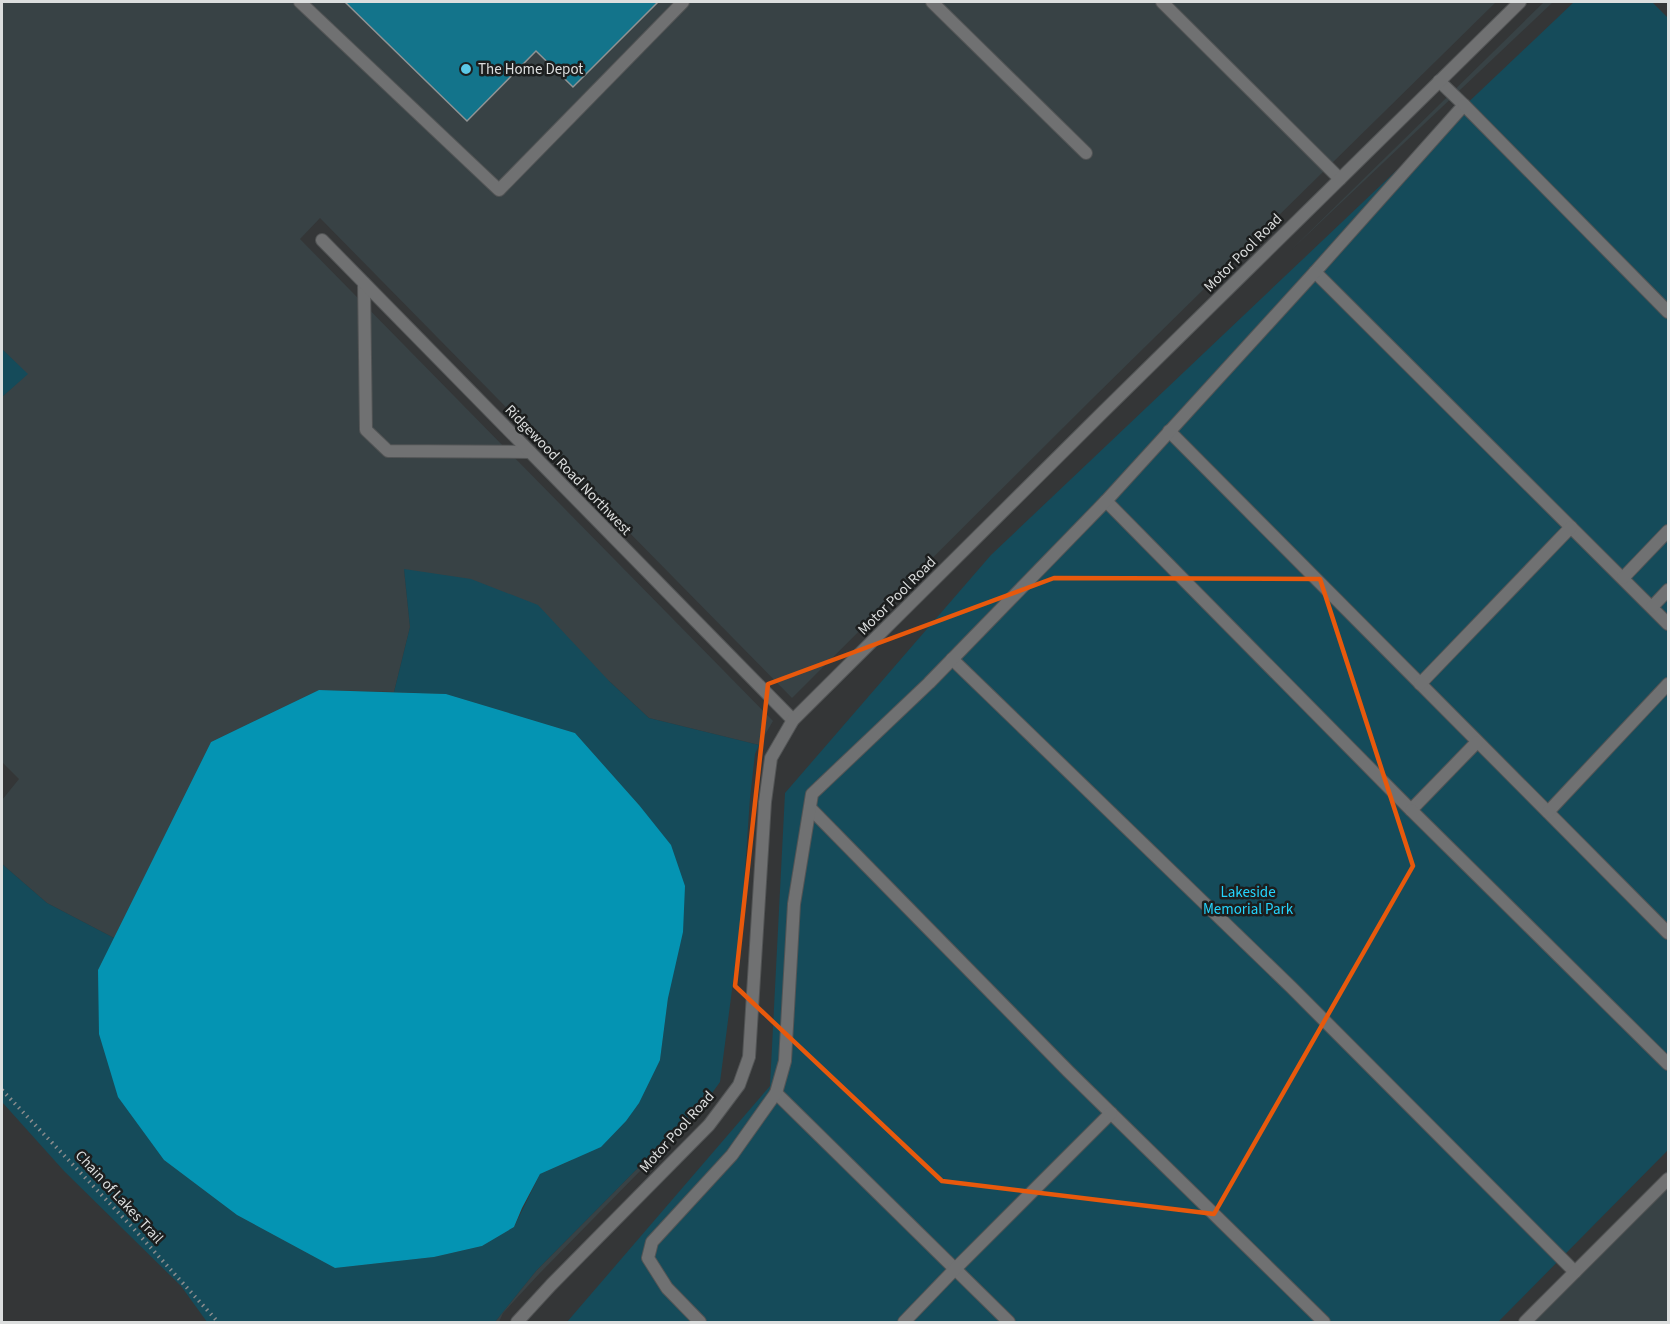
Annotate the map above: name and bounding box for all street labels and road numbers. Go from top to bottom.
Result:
street label: Motor Pool Road [1199,209,1287,297]
street label: Ridgewood Road Northwest [500,400,636,540]
street label: Motor Pool Road [853,552,941,640]
street label: Motor Pool Road [635,1087,719,1177]
street label: Chain of Lakes Trail [70,1146,168,1248]

